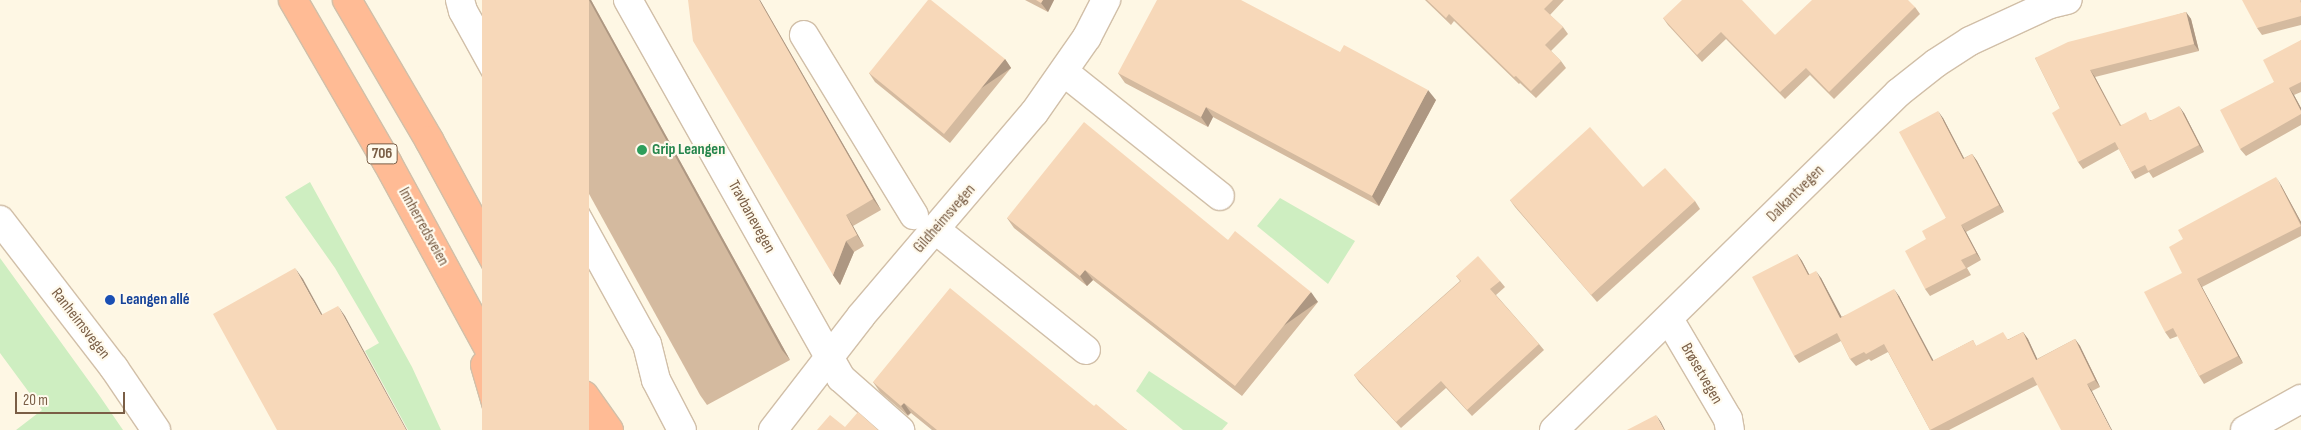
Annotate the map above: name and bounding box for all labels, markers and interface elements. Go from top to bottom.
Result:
place label: Grip Leangen [652,140,725,160]
road number: 706 [366,142,398,166]
marker: Grip Leangen [636,144,648,156]
street label: Dalkantvegen [1763,161,1829,227]
street label: Travbanevegen [723,177,779,257]
street label: Gildheimsvegen [910,181,980,257]
street label: Innherredsveien [394,184,452,270]
street label: Ranheimsvegen [46,285,114,363]
place label: Leangen allé [120,290,190,310]
marker: Leangen allé [104,294,116,306]
street label: Brøsetvegen [1676,340,1726,408]
scale bar [18,382,128,414]
text: 20 m [23,391,48,410]

